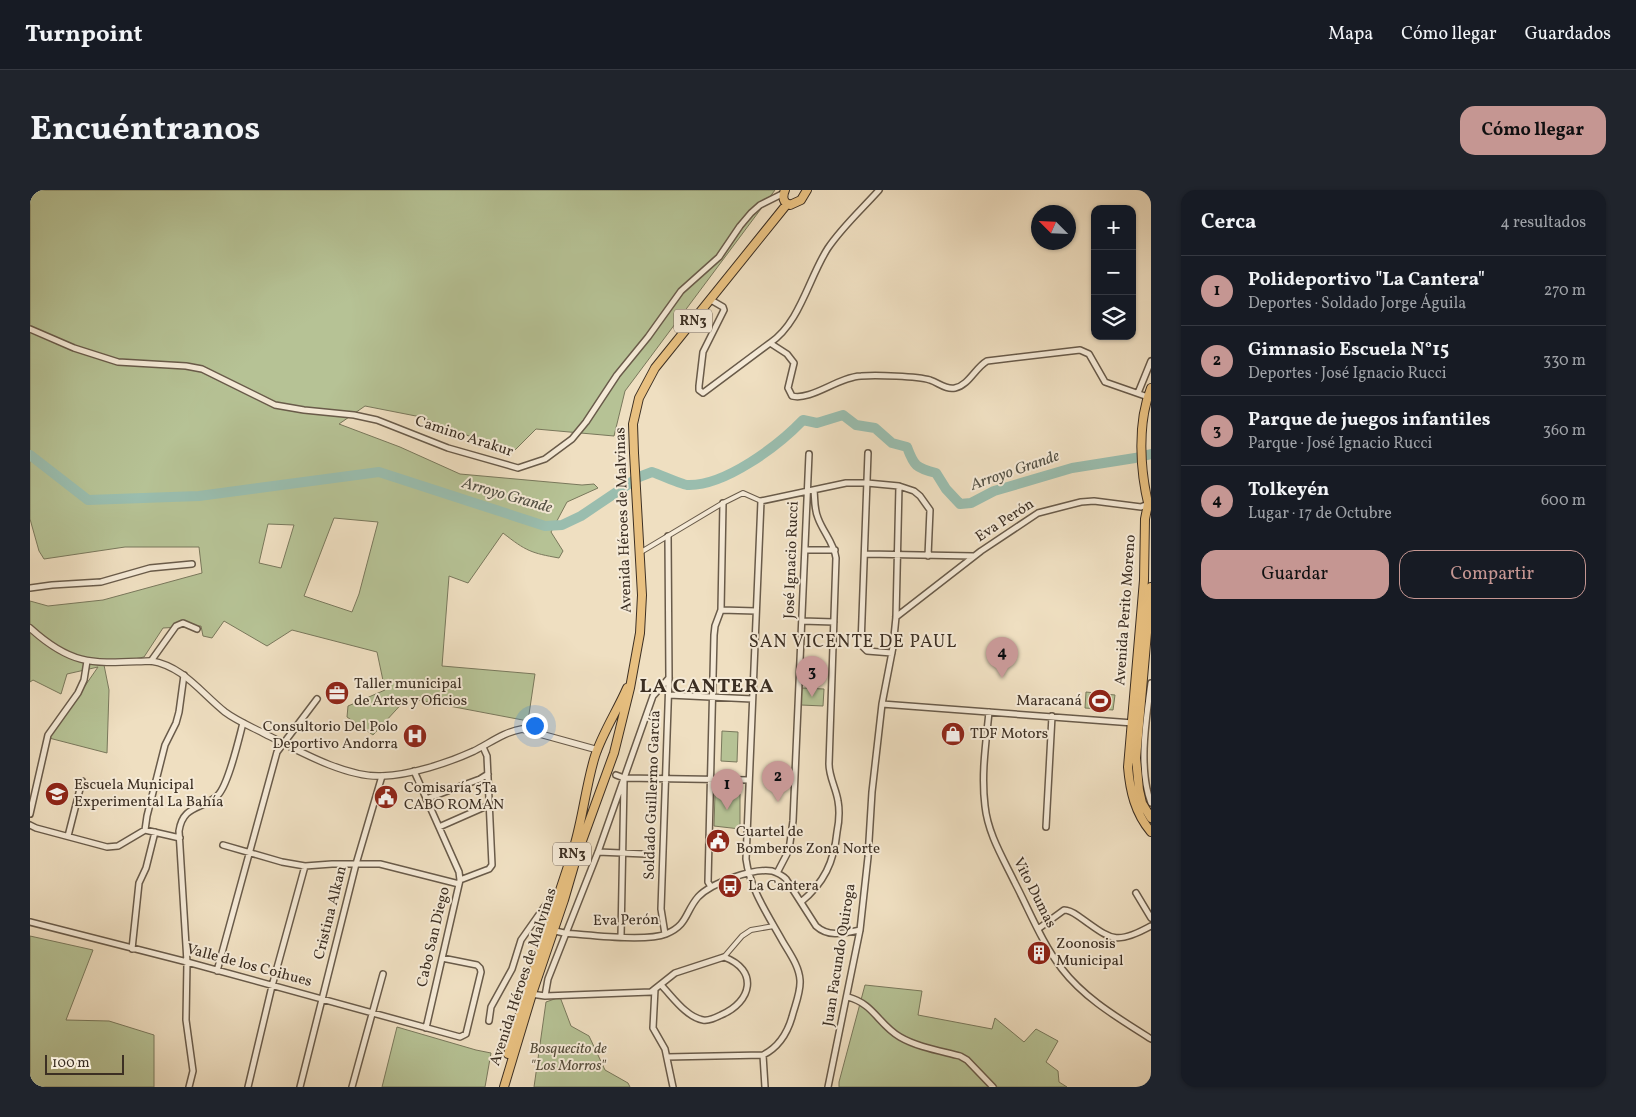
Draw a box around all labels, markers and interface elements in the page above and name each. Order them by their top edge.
text: Turnpoint [25,18,143,52]
text: Mapa [1328,22,1373,47]
text: Cómo llegar [1401,22,1497,47]
text: Guardados [1525,22,1611,47]
text: Encuéntranos [30,106,260,154]
button: Cómo llegar [1460,106,1606,155]
north arrow [1031,205,1076,250]
map controls [1091,205,1136,340]
button: + [1091,205,1136,250]
text: Cerca [1201,208,1256,237]
text: 4 resultados [1500,212,1586,234]
button: − [1091,250,1136,295]
text: Polideportivo "La Cantera" [1248,267,1485,293]
text: 1 [1214,280,1220,302]
text: 270 m [1544,280,1586,302]
text: Deportes · Soldado Jorge Águila [1248,293,1466,315]
button: layers [1091,295,1136,340]
road number: RN3 [674,310,712,332]
text: Gimnasio Escuela N°15 [1248,337,1449,363]
text: 2 [1213,350,1221,372]
text: 330 m [1543,350,1586,372]
text: Deportes · José Ignacio Rucci [1248,363,1447,385]
text: Parque de juegos infantiles [1248,407,1490,433]
street label: Camino Arakur [412,411,516,463]
text: 3 [1213,420,1221,442]
text: 360 m [1543,420,1586,442]
street label: Avenida Héroes de Malvinas [610,427,638,613]
text: Parque · José Ignacio Rucci [1248,433,1432,455]
water label: Arroyo Grande [967,445,1063,497]
water label: Arroyo Grande [458,472,555,519]
text: Tolkeyén [1248,477,1329,503]
text: 4 [1212,490,1222,512]
text: 600 m [1541,490,1586,512]
street label: Eva Perón [972,494,1038,548]
street label: José Ignacio Rucci [779,501,805,619]
text: Lugar · 17 de Octubre [1248,503,1392,525]
street label: Avenida Perito Moreno [1110,534,1142,686]
button: Guardar [1201,550,1389,599]
button: Compartir [1399,550,1586,599]
district label: SAN VICENTE DE PAUL [749,630,957,655]
pin: 4 [986,637,1018,678]
pin: 3 [796,656,828,697]
district label: LA CANTERA [639,673,775,701]
place label: Taller municipal de Artes y Oficios [354,674,467,712]
office icon: Taller municipal de Artes y Oficios [324,680,350,706]
sports icon: Maracaná [1087,688,1113,714]
place label: Maracaná [1016,691,1082,712]
street label: Soldado Guillermo García [640,710,666,880]
your location [522,713,548,739]
place label: Consultorio Del Polo Deportivo Andorra [263,717,398,755]
shop icon: TDF Motors [940,721,966,747]
hospital icon: Consultorio Del Polo Deportivo Andorra [402,723,428,749]
place label: TDF Motors [970,724,1048,745]
pin: 2 [762,761,794,802]
pin: 1 [711,769,743,810]
place label: Escuela Municipal Experimental La Bahía [74,775,224,813]
place label: Comisaría 5Ta CABO ROMAN [404,778,504,816]
school or university icon: Escuela Municipal Experimental La Bahía [44,781,70,807]
public building icon: Comisaría 5Ta CABO ROMAN [373,784,399,810]
place label: Cuartel de Bomberos Zona Norte [736,822,880,860]
public building icon: Cuartel de Bomberos Zona Norte [705,828,731,854]
road number: RN3 [553,842,591,866]
street label: Vito Dumas [1007,854,1061,932]
street label: Cristina Alkan [309,864,353,962]
bus stop icon: La Cantera [717,873,743,899]
place label: La Cantera [748,876,819,897]
street label: Juan Facundo Quiroga [818,882,862,1028]
street label: Cabo San Diego [412,885,456,989]
street label: Avenida Héroes de Malvinas [485,885,563,1069]
street label: Eva Perón [593,910,659,932]
place label: Zoonosis Municipal [1056,934,1123,972]
street label: Valle de los Coihues [184,939,314,993]
building icon: Zoonosis Municipal [1026,940,1052,966]
park label: Bosquecito de "Los Morros" [529,1039,607,1077]
scale bar [45,1052,124,1075]
text: 100 m [52,1054,90,1073]

